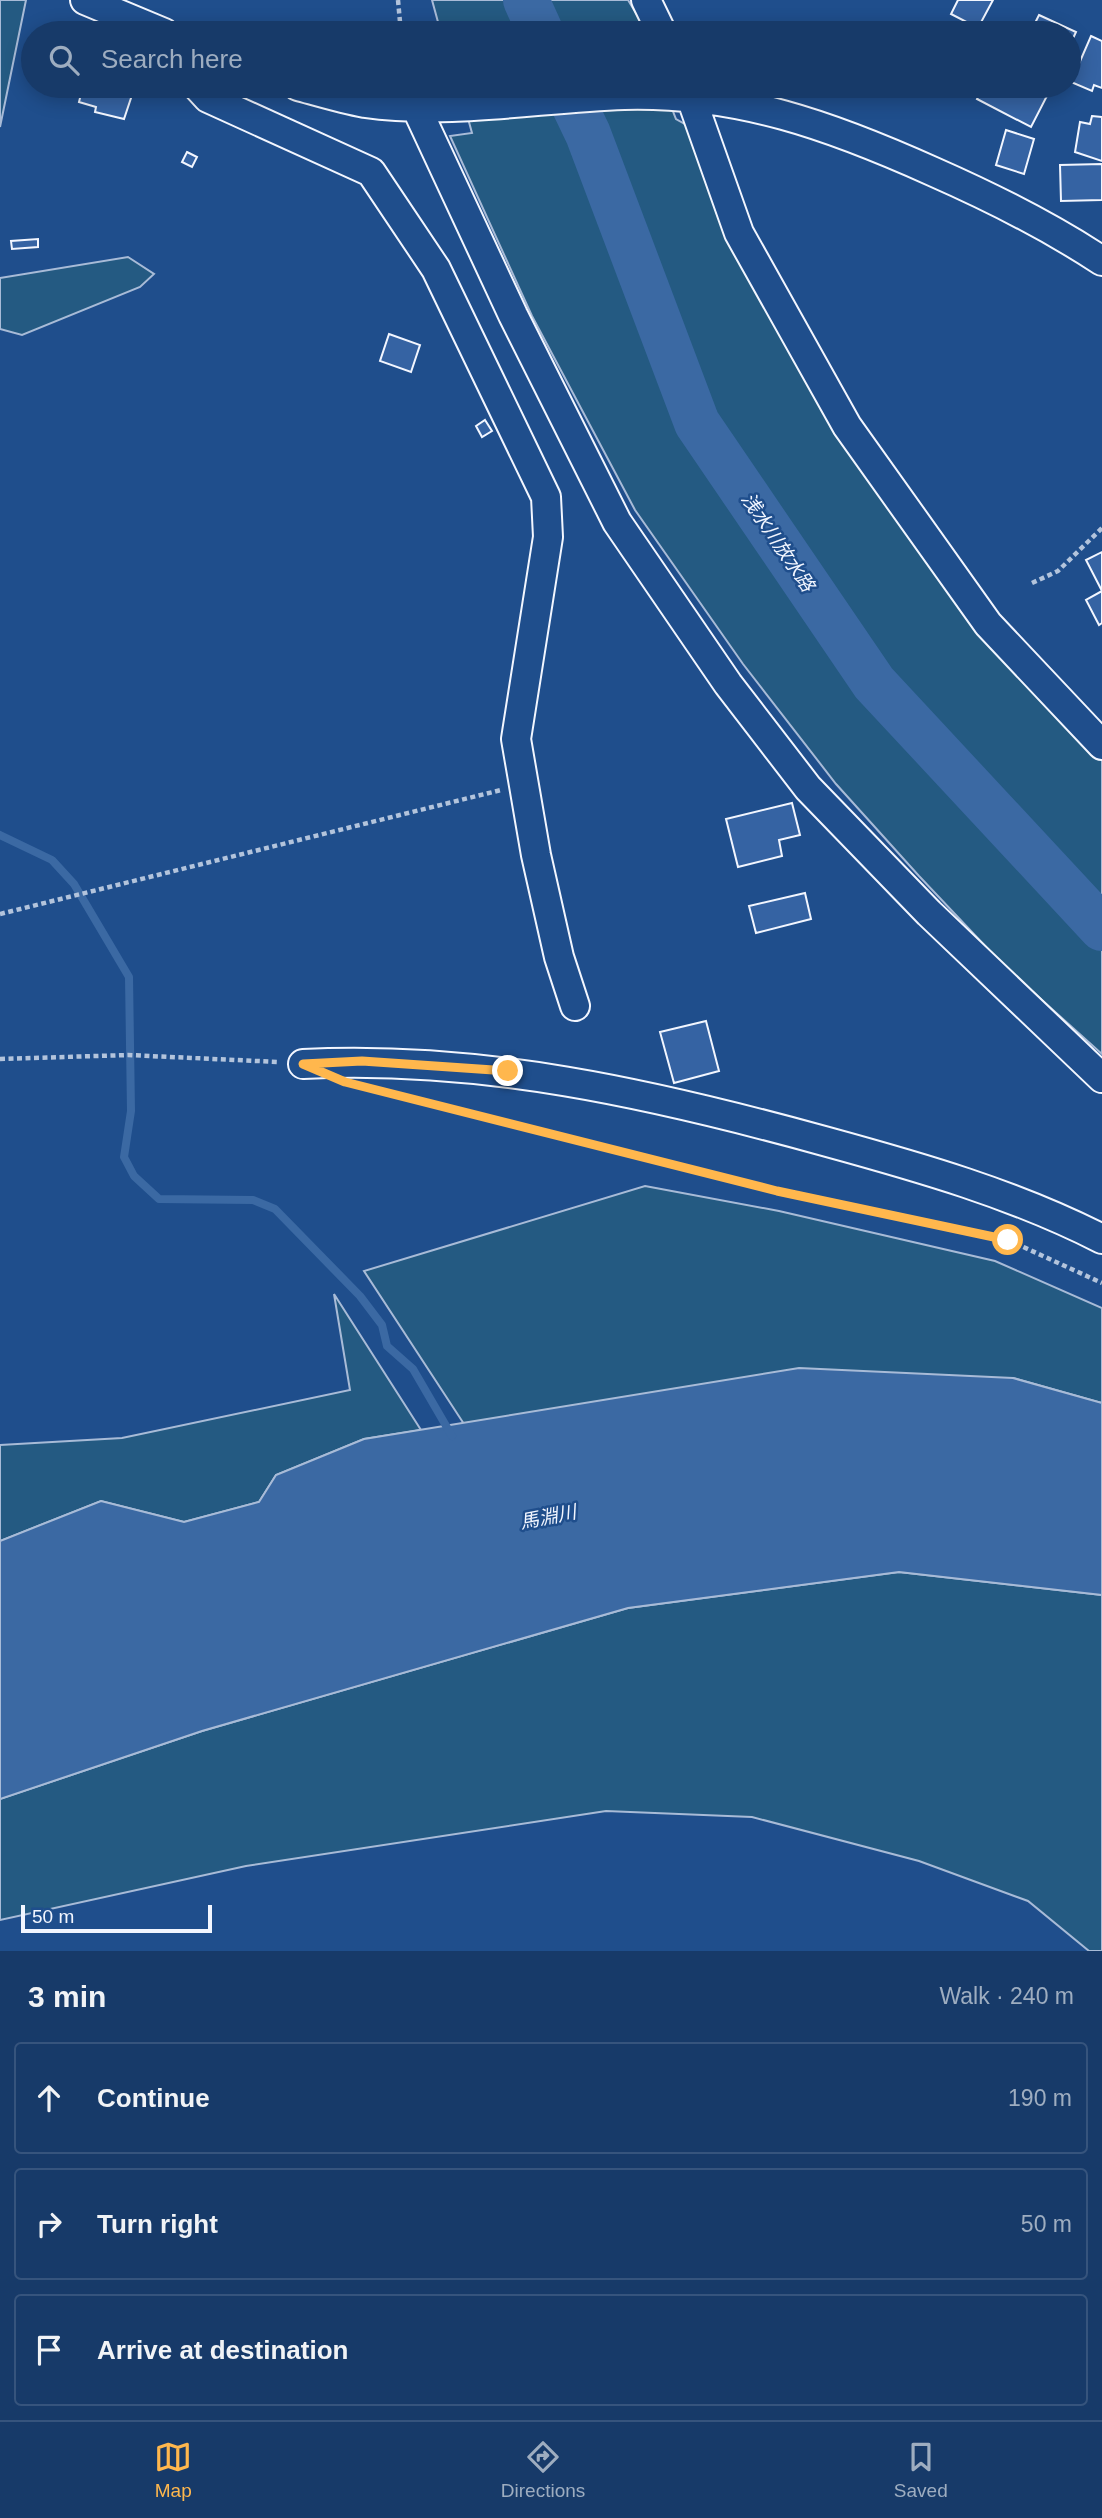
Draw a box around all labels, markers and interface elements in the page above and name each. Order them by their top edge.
search box [21,21,1081,98]
icon: search [45,41,83,79]
text: Search here [101,44,243,74]
water label: 浅水川放水路 [737,489,820,597]
route end [492,1055,523,1086]
route start [992,1224,1023,1255]
water label: 馬淵川 [518,1501,580,1533]
scale bar [21,1902,212,1934]
text: 50 m [32,1906,74,1927]
text: 3 min [28,1980,106,2013]
text: Walk · 240 m [939,1983,1074,2009]
icon: ahead [30,2079,68,2117]
text: Continue [97,2083,210,2113]
text: 190 m [1008,2085,1072,2111]
icon: right [30,2205,68,2243]
text: Turn right [97,2209,218,2239]
text: 50 m [1021,2211,1072,2237]
icon: arrive [30,2331,68,2369]
text: Arrive at destination [97,2335,348,2365]
tab: Map [154,2438,192,2502]
tab: Directions [501,2438,585,2502]
tab: Saved [894,2438,948,2502]

